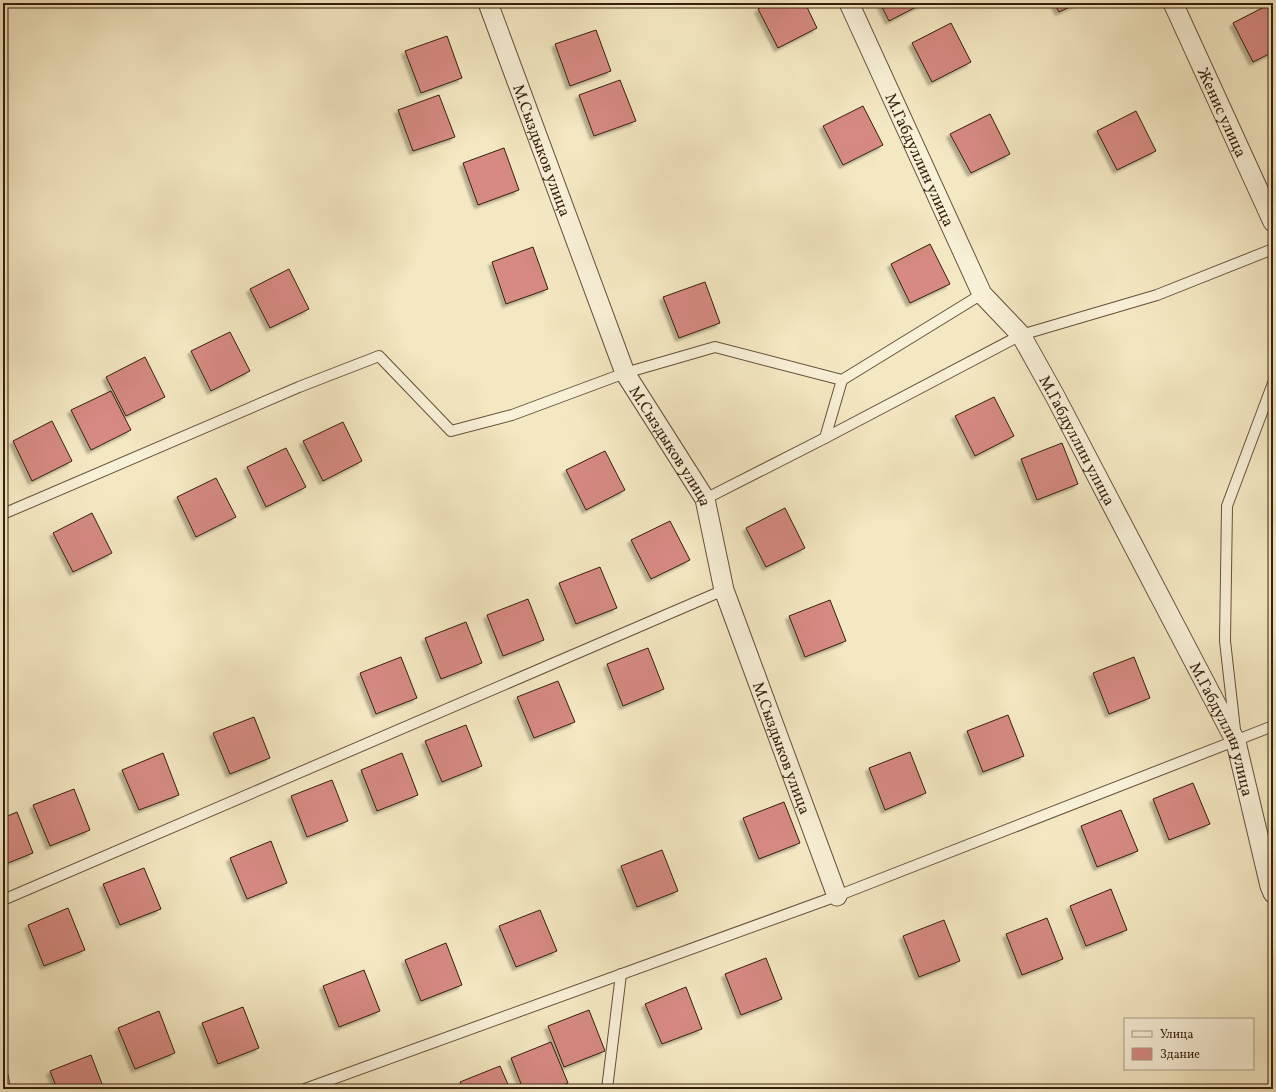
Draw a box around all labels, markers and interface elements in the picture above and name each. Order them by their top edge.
street label: Женис улица [1191,65,1251,161]
street label: М.Сыздыков улица [506,82,575,220]
street label: М.Габдуллин улица [879,90,959,231]
street label: М.Габдуллин улица [1033,372,1119,510]
street label: М.Сыздыков улица [623,382,715,509]
street label: М.Габдуллин улица [1183,659,1258,799]
street label: М.Сыздыков улица [746,679,815,818]
legend [1124,1018,1254,1070]
text: Улица [1160,1027,1193,1043]
text: Здание [1160,1047,1200,1063]

